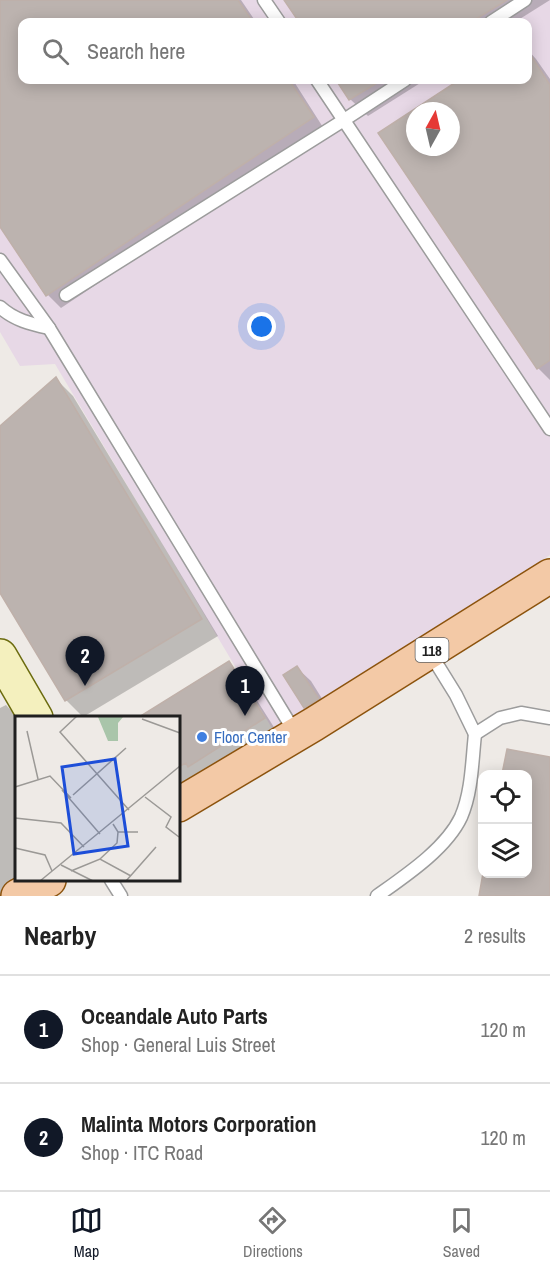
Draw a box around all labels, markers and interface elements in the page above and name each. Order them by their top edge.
search box [18,18,532,84]
icon: search [39,35,72,68]
text: Search here [87,36,185,66]
north arrow [406,102,460,156]
your location [247,312,276,341]
pin: 2 [66,636,104,686]
road number: 118 [416,638,448,662]
pin: 1 [226,666,264,716]
inset map [15,716,180,881]
place label: Floor Center [214,726,288,748]
marker: Floor Center [195,730,209,744]
map controls [478,770,532,878]
button: locate [478,770,532,824]
button: layers [478,824,532,878]
text: Nearby [24,918,96,953]
text: 2 results [464,922,526,949]
text: Oceandale Auto Parts [81,1001,268,1031]
text: 1 [39,1016,48,1043]
text: 120 m [480,1016,526,1043]
text: Shop · General Luis Street [81,1031,275,1058]
text: Malinta Motors Corporation [81,1109,317,1139]
text: 2 [39,1124,48,1151]
text: 120 m [480,1124,526,1151]
text: Shop · ITC Road [81,1139,203,1166]
tab: Map [70,1204,103,1262]
tab: Directions [243,1204,303,1262]
tab: Saved [443,1204,480,1262]

